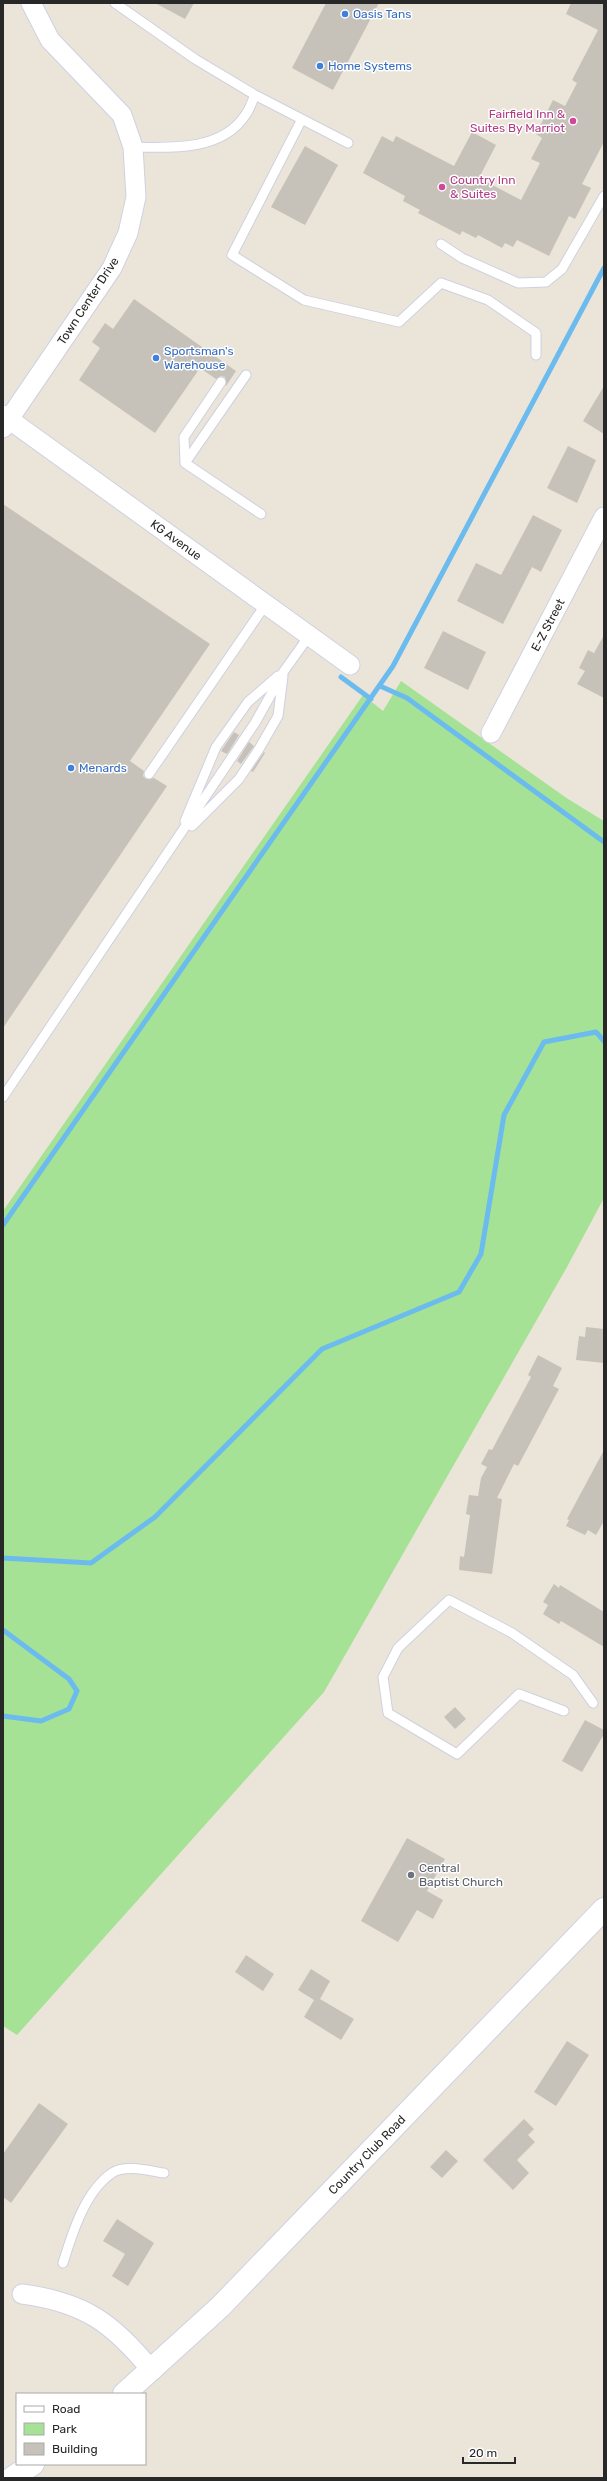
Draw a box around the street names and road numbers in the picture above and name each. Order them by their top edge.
street label: Town Center Drive [54,254,122,347]
street label: KG Avenue [148,517,204,563]
street label: E-Z Street [528,596,568,654]
street label: Country Club Road [326,2113,408,2197]

